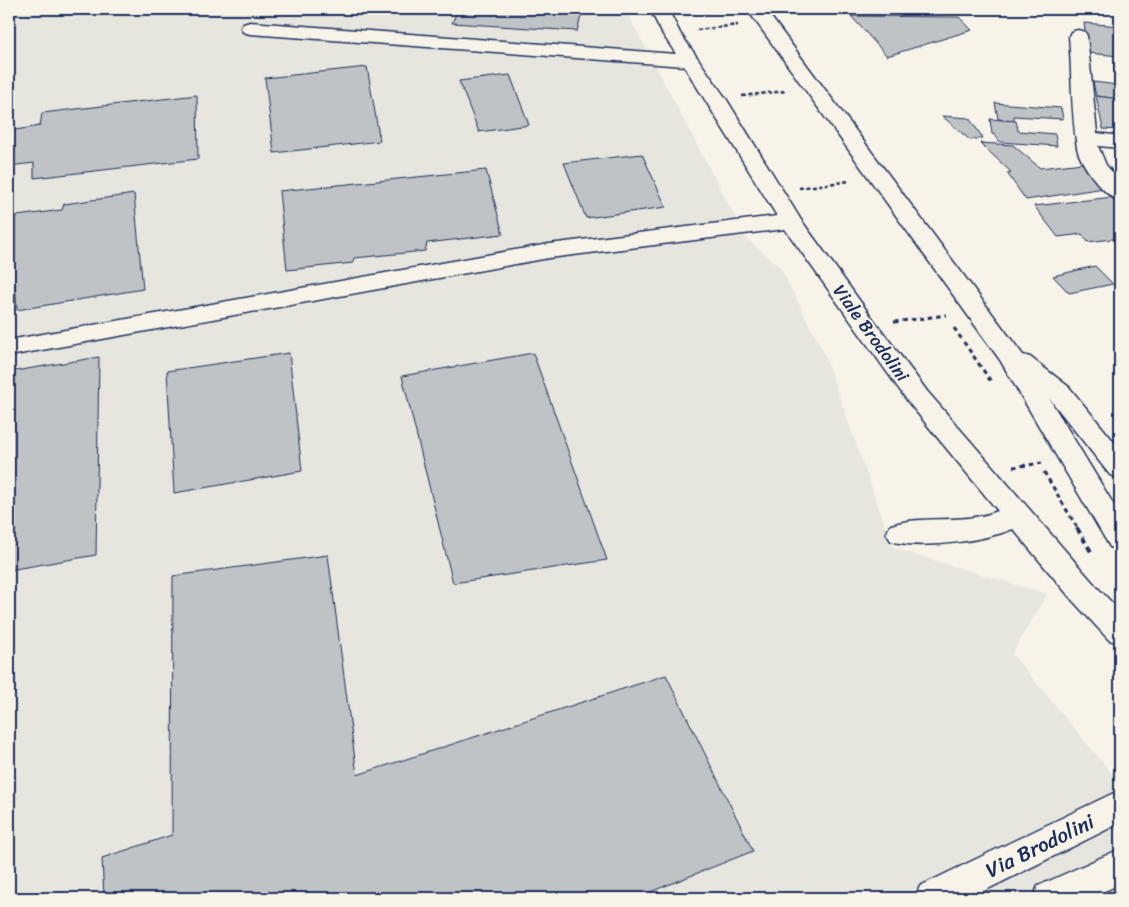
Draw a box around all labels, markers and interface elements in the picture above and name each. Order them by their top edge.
street label: Viale Brodolini [824,277,918,390]
street label: Via Brodolini [979,803,1102,889]

